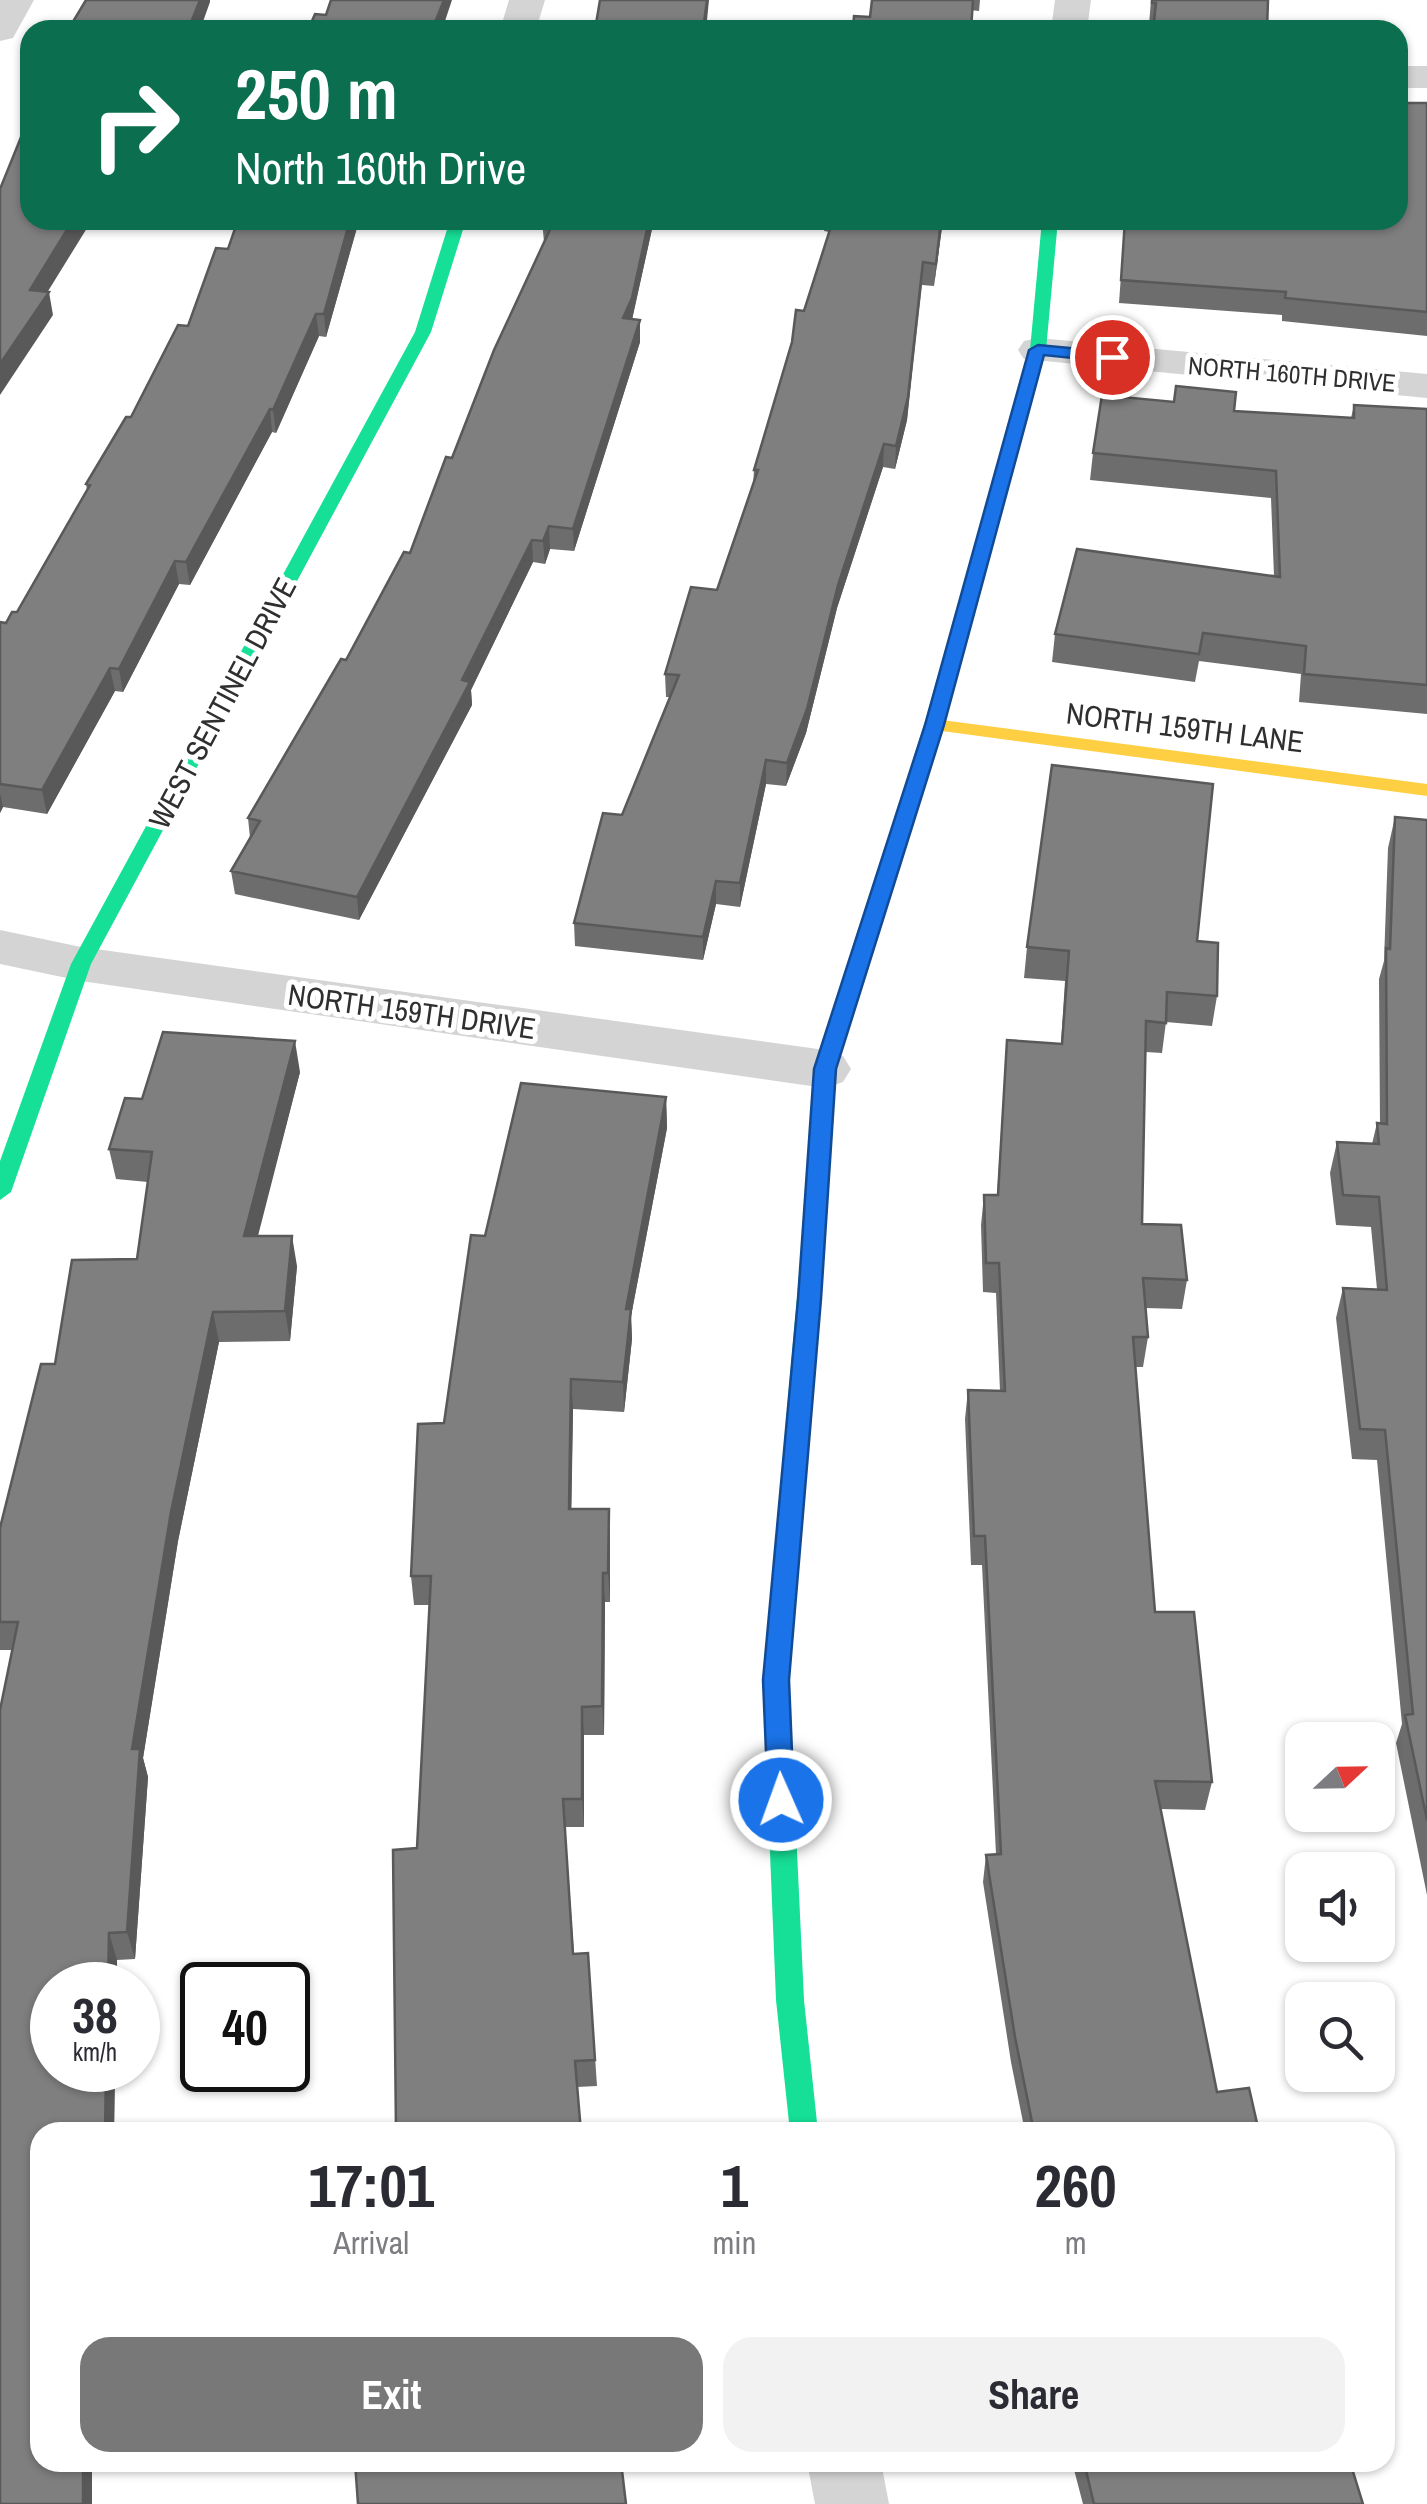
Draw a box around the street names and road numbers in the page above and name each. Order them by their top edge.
street label: NORTH 160TH DRIVE [1187,348,1397,400]
street label: WEST SENTINEL DRIVE [139,570,305,836]
street label: NORTH 159TH LANE [1064,693,1306,761]
street label: NORTH 159TH DRIVE [286,974,538,1048]

